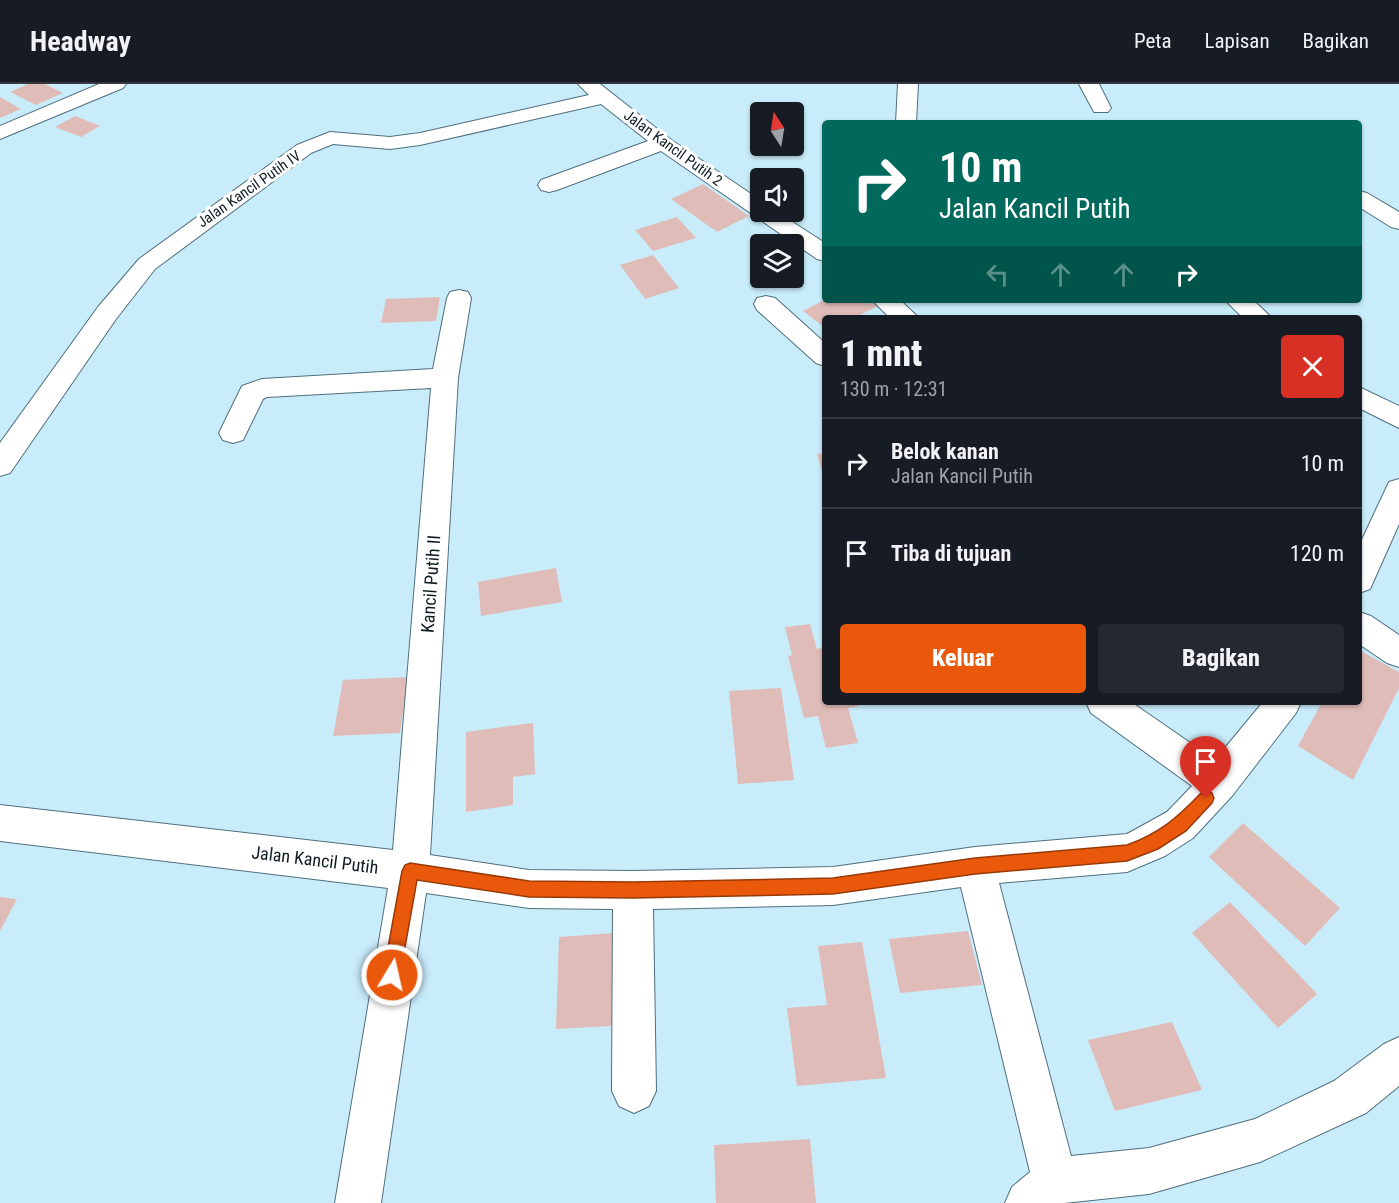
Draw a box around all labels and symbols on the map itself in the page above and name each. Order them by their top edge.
north arrow [750,102,804,156]
street label: Jalan Kancil Putih 2 [620,106,726,190]
street label: Jalan Kancil Putih IV [194,146,305,231]
street label: Kancil Putih II [417,534,444,633]
pin [1180,736,1231,798]
street label: Jalan Kancil Putih [250,841,380,878]
position arrow [360,943,424,1007]

